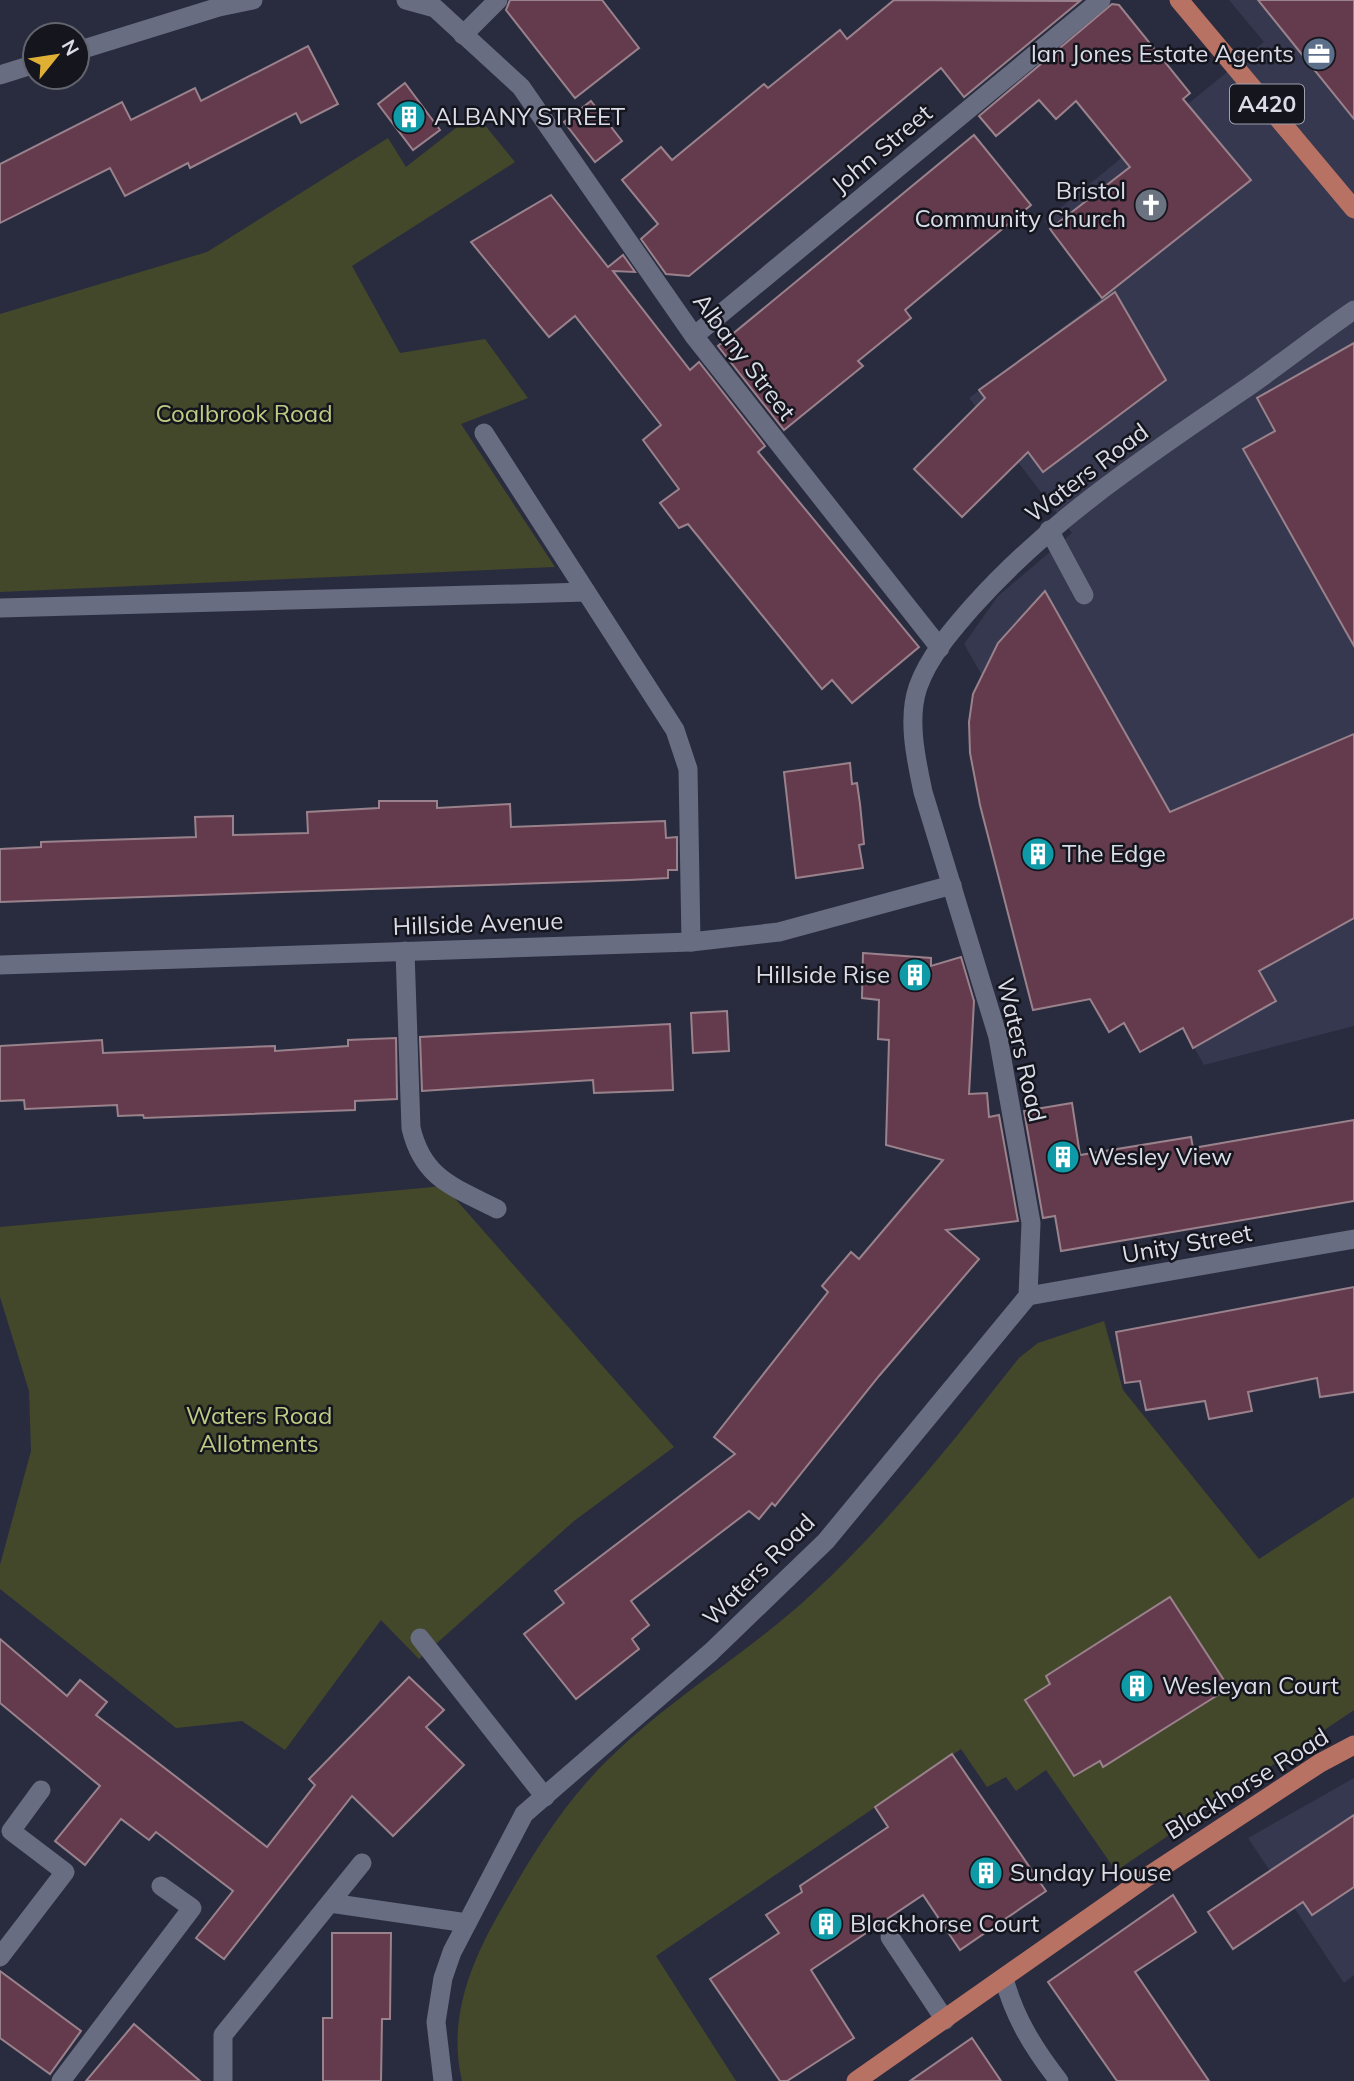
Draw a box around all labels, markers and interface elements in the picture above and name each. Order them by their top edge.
north arrow [21,21,91,91]
text: N [57,35,85,60]
office icon: Ian Jones Estate Agents [1300,35,1338,73]
place label: Ian Jones Estate Agents [1031,38,1294,68]
road number: A420 [1230,85,1304,124]
street label: John Street [825,97,938,199]
building icon: ALBANY STREET [390,98,428,136]
place label: ALBANY STREET [434,101,626,131]
place label: Bristol Community Church [915,175,1126,233]
church icon: Bristol Community Church [1132,186,1170,224]
street label: Albany Street [687,287,802,426]
park label: Coalbrook Road [155,398,333,428]
street label: Waters Road [1019,416,1154,528]
building icon: The Edge [1019,835,1057,873]
place label: The Edge [1062,838,1166,868]
street label: Hillside Avenue [392,905,564,941]
building icon: Hillside Rise [896,956,934,994]
place label: Hillside Rise [756,959,890,989]
street label: Waters Road [991,975,1053,1125]
building icon: Wesley View [1044,1138,1082,1176]
place label: Wesley View [1088,1141,1232,1171]
street label: Unity Street [1120,1217,1254,1269]
park label: Waters Road Allotments [186,1400,332,1458]
street label: Waters Road [696,1507,821,1632]
building icon: Wesleyan Court [1118,1667,1156,1705]
place label: Wesleyan Court [1162,1670,1339,1700]
street label: Blackhorse Road [1159,1721,1334,1845]
building icon: Sunday House [967,1854,1005,1892]
place label: Sunday House [1010,1857,1171,1887]
building icon: Blackhorse Court [807,1905,845,1943]
place label: Blackhorse Court [850,1908,1039,1938]

